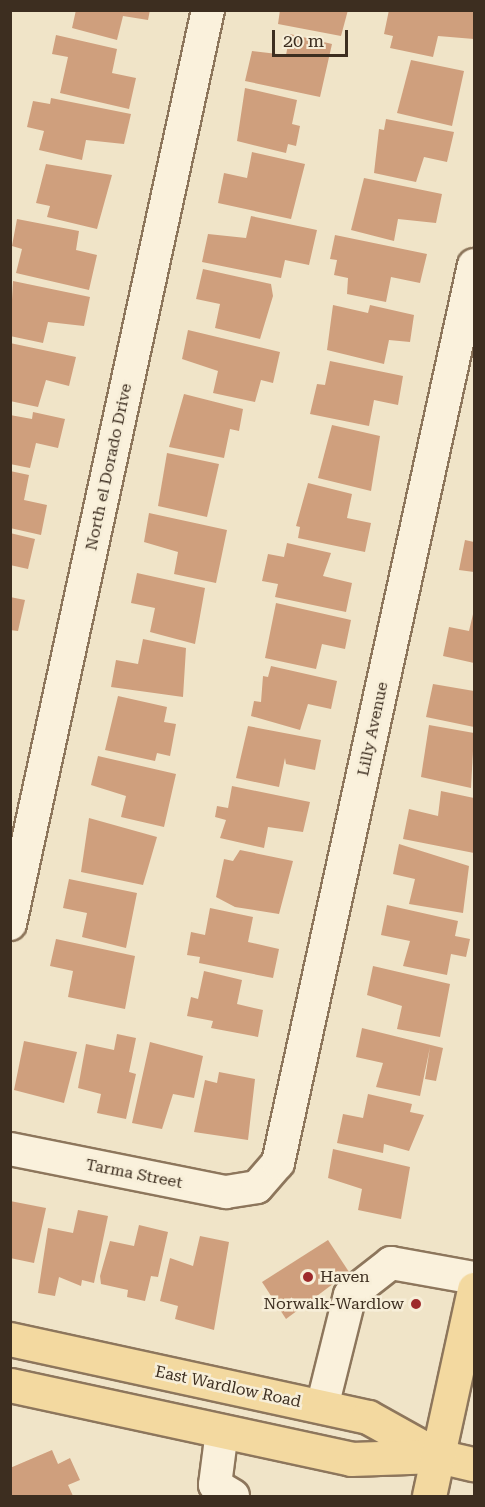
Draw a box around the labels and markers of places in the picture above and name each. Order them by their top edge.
place label: Haven [320,1267,369,1287]
marker: Haven [301,1270,315,1284]
place label: Norwalk-Wardlow [263,1294,404,1314]
marker: Norwalk-Wardlow [409,1297,423,1311]

